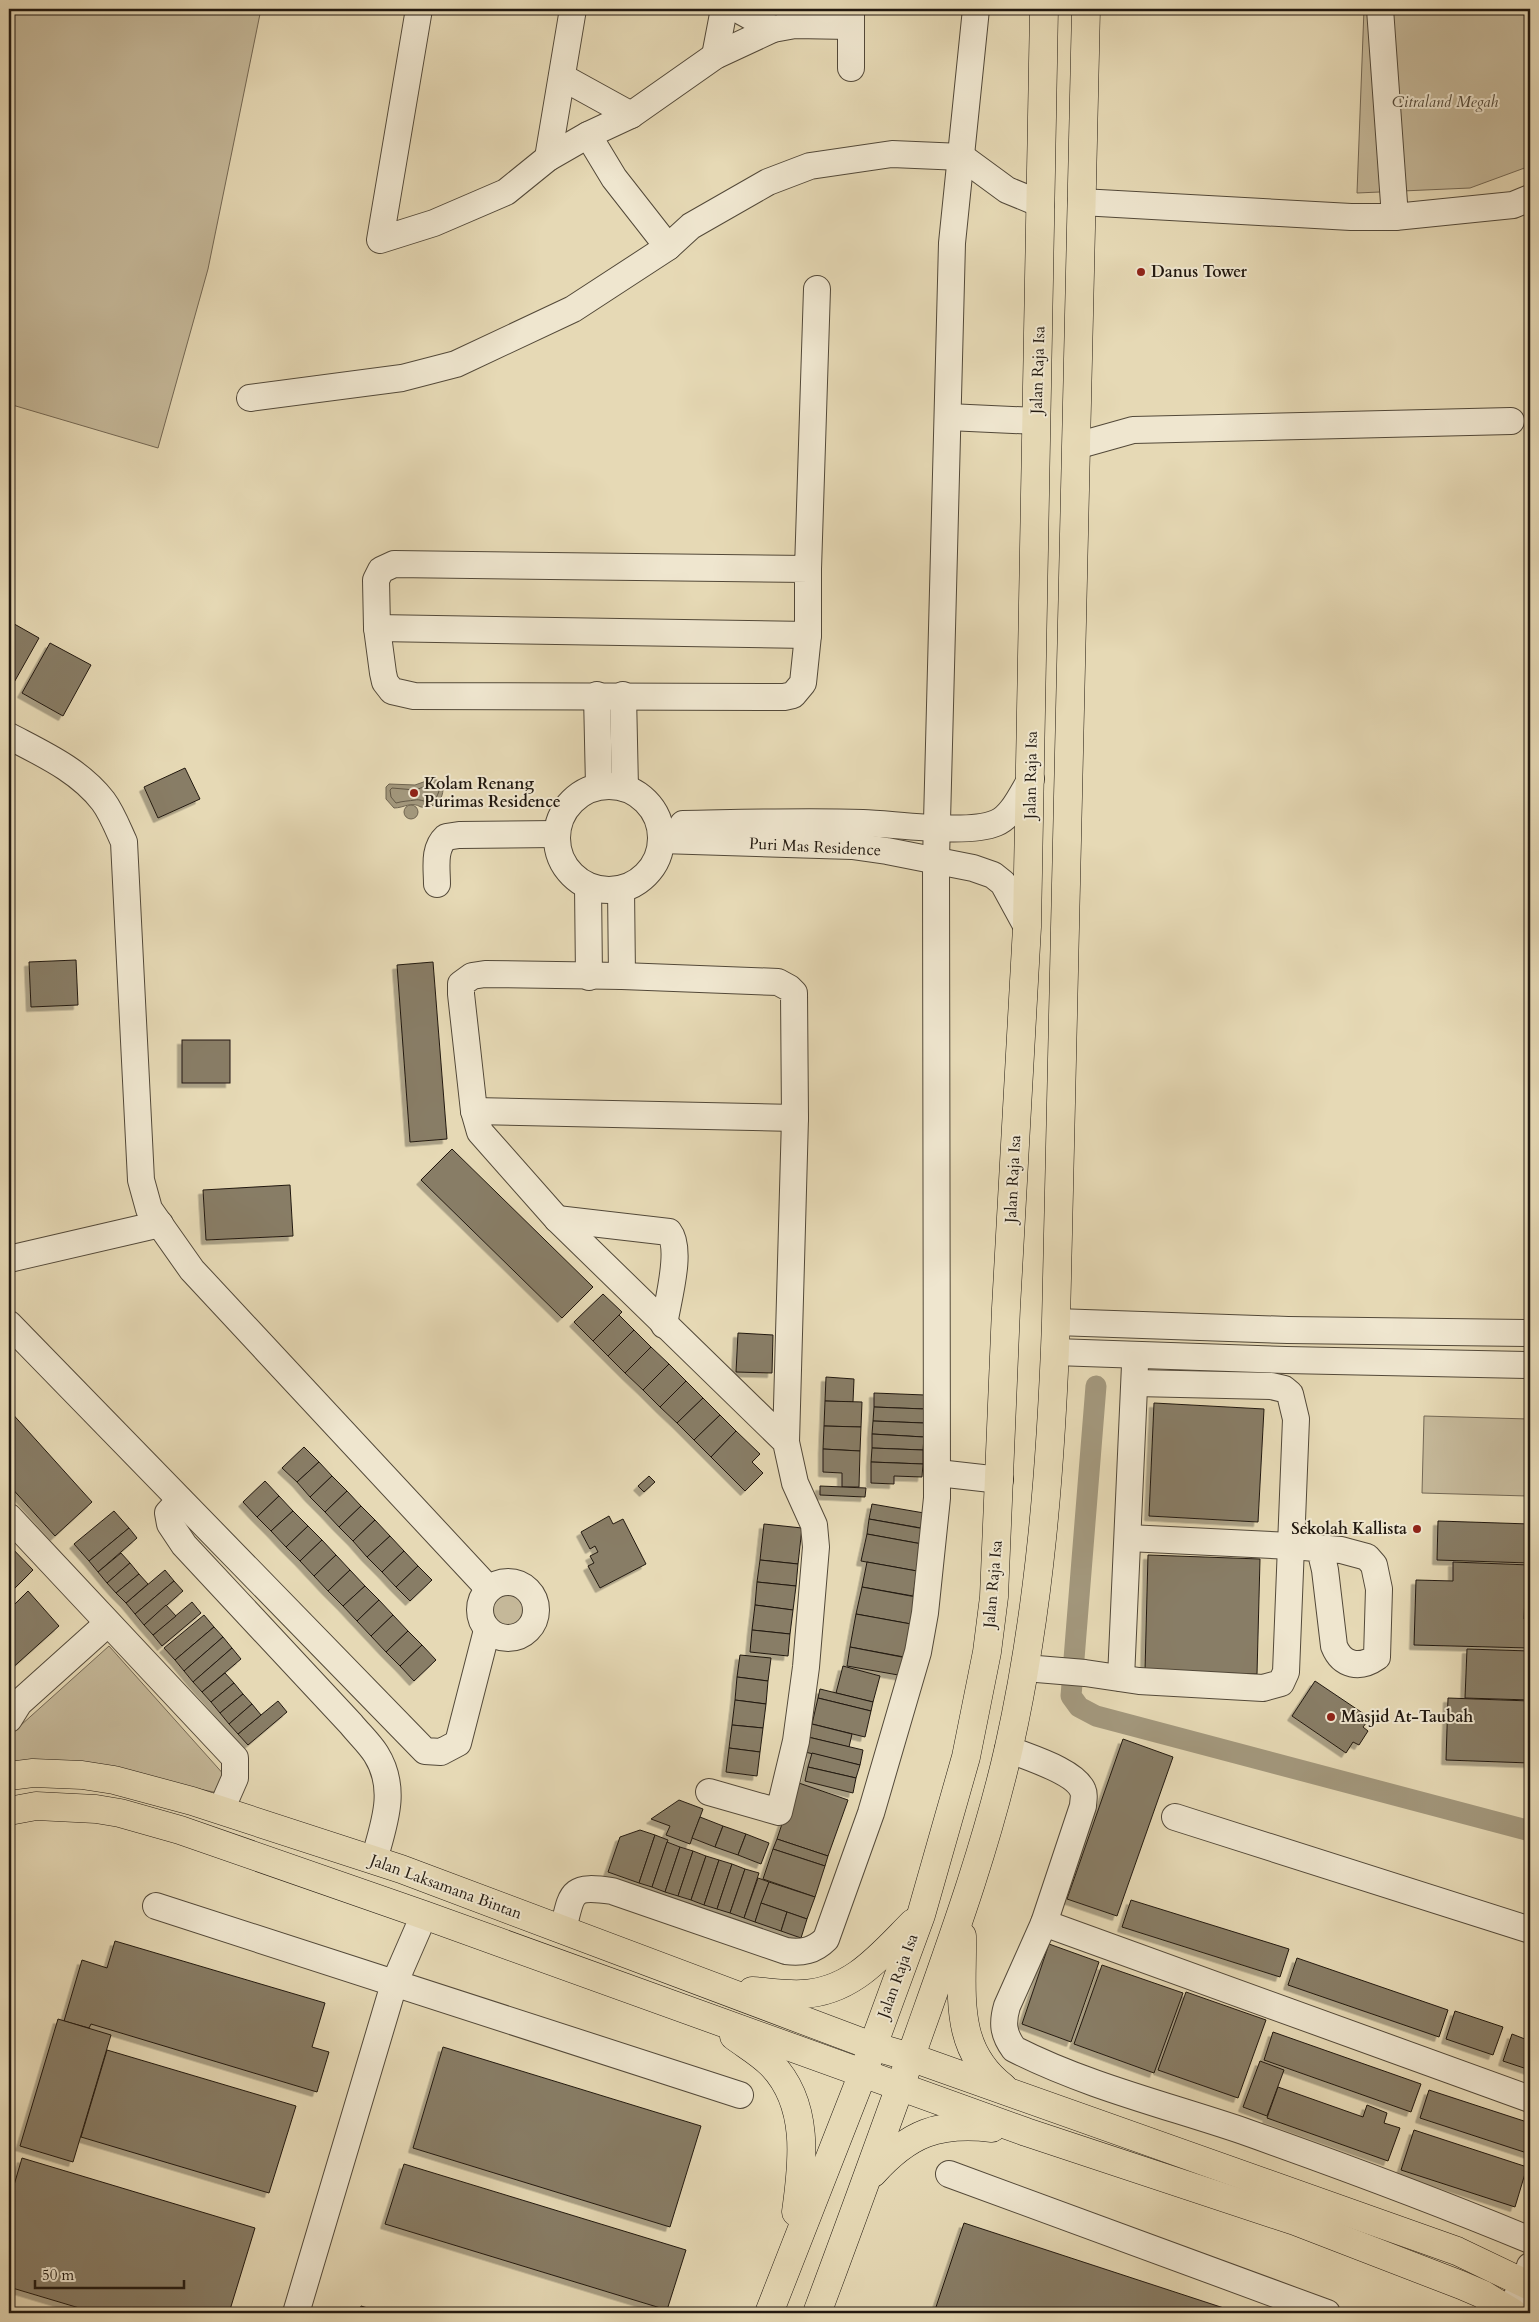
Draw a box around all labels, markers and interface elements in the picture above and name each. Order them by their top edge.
park label: Citraland Megah [1392,91,1499,113]
place label: Danus Tower [1151,261,1248,283]
marker: Danus Tower [1135,266,1147,278]
street label: Jalan Raja Isa [1025,325,1051,416]
street label: Jalan Raja Isa [1019,731,1043,821]
place label: Kolam Renang Purimas Residence [424,773,561,813]
marker: Kolam Renang Purimas Residence [408,787,420,799]
street label: Puri Mas Residence [748,833,882,861]
street label: Jalan Raja Isa [1000,1134,1026,1226]
place label: Sekolah Kallista [1291,1518,1407,1540]
marker: Sekolah Kallista [1411,1523,1423,1535]
street label: Jalan Raja Isa [978,1539,1008,1631]
place label: Masjid At-Taubah [1341,1706,1473,1728]
marker: Masjid At-Taubah [1325,1711,1337,1723]
street label: Jalan Laksamana Bintan [365,1849,525,1925]
street label: Jalan Raja Isa [872,1931,923,2023]
scale bar [35,2257,184,2289]
text: 50 m [42,2265,74,2285]

